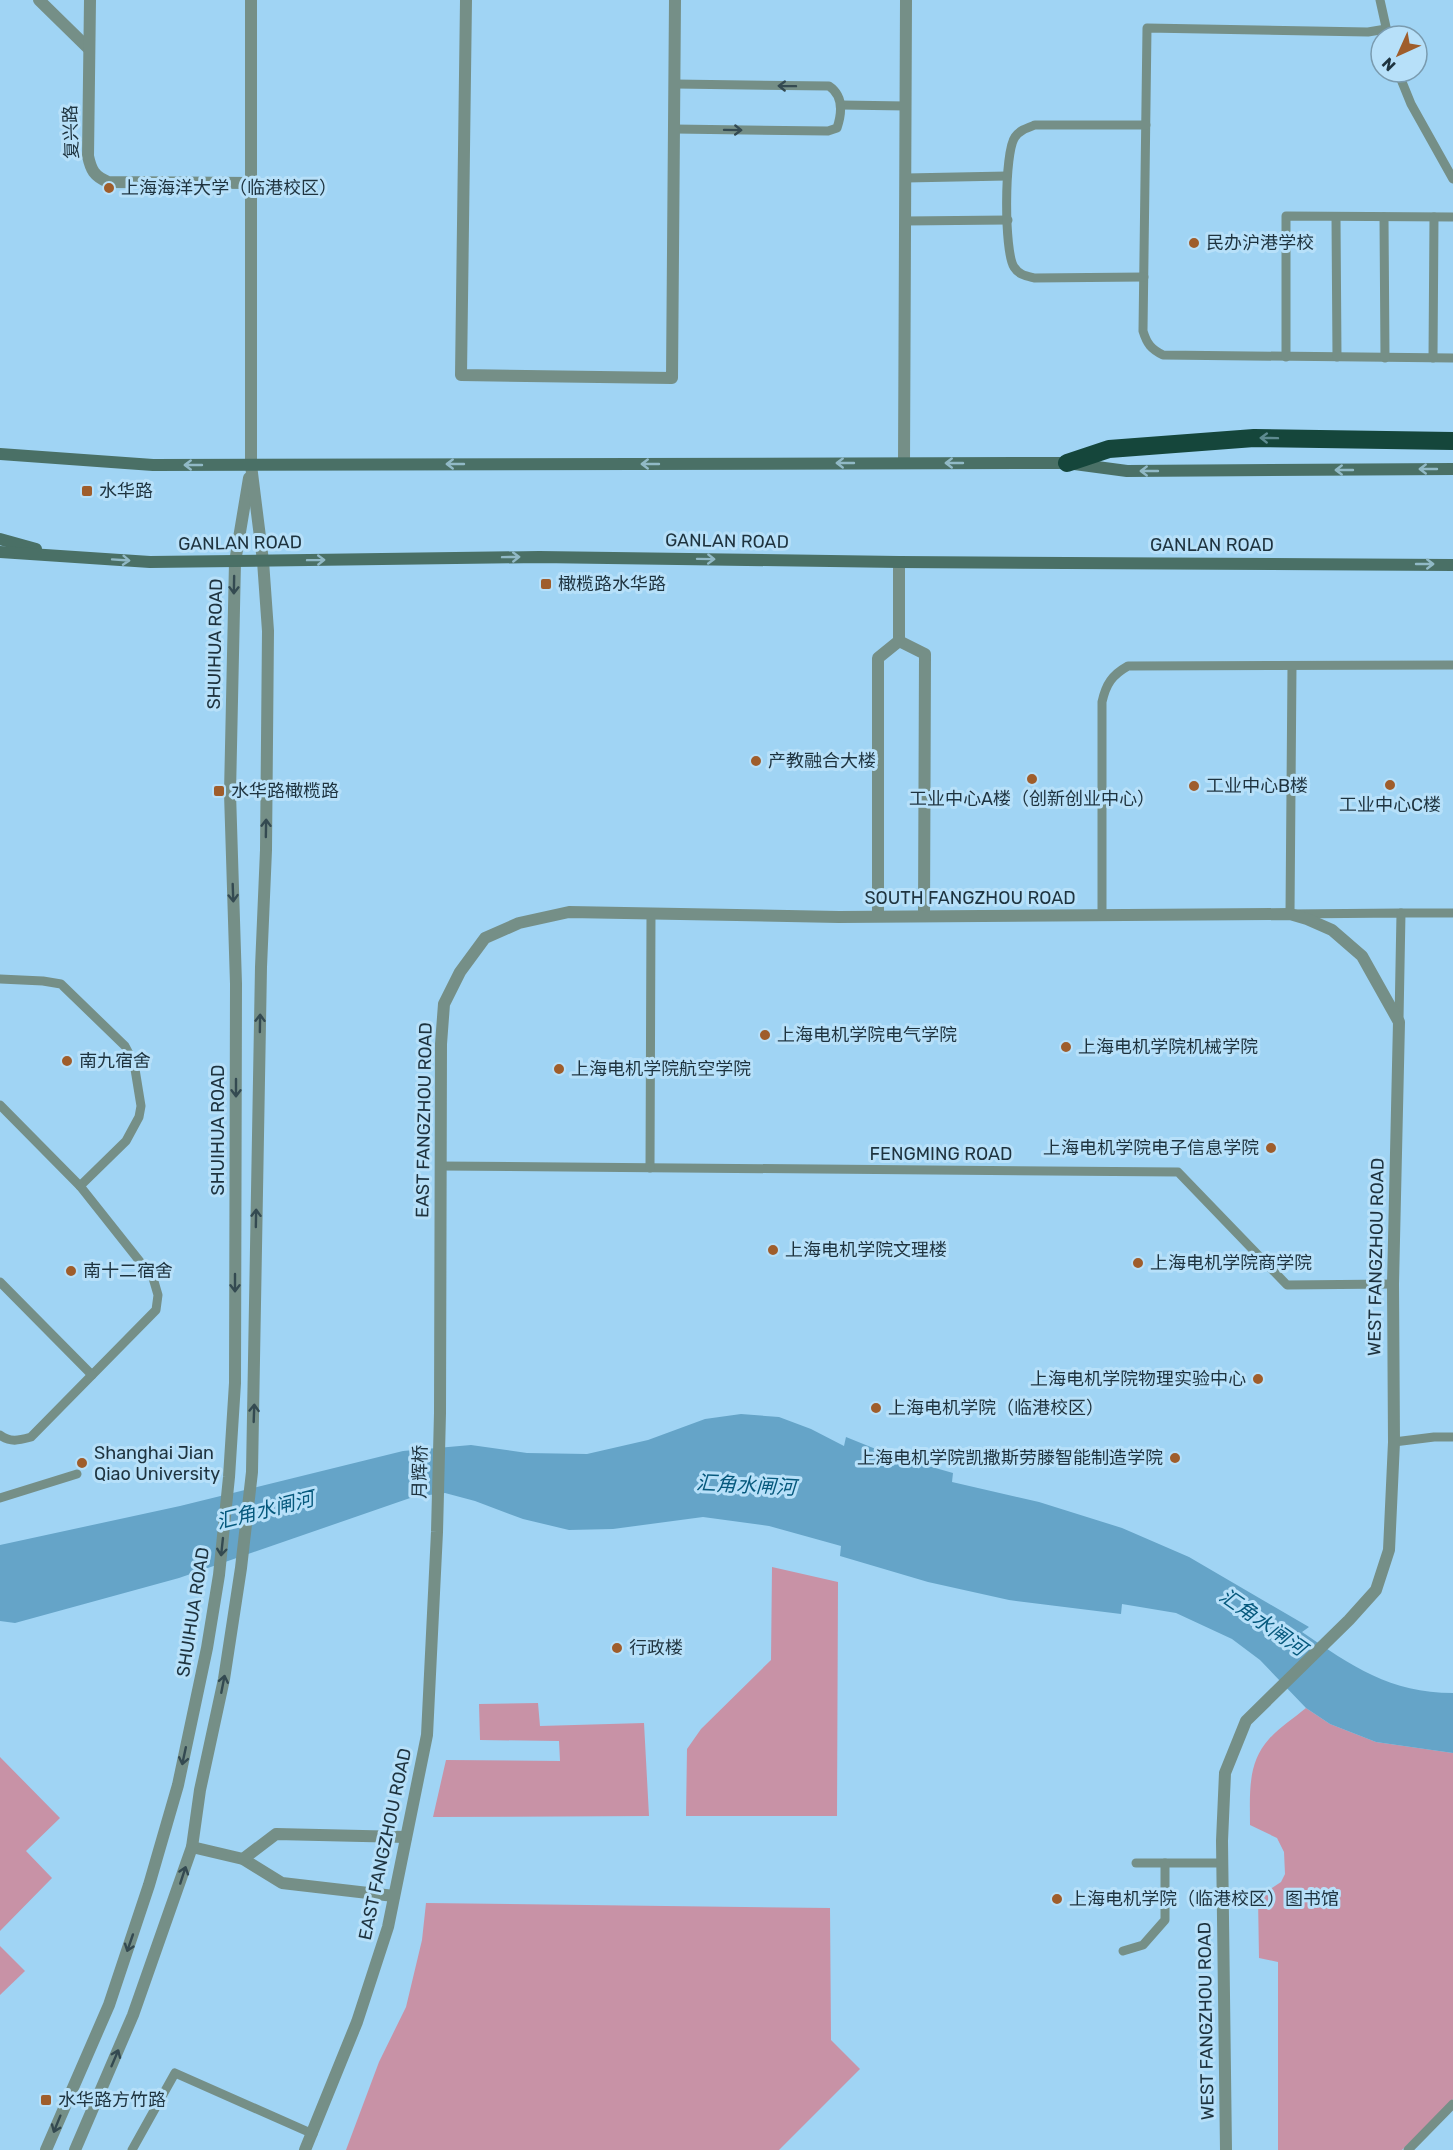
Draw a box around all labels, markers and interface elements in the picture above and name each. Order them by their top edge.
north arrow [1369,24,1429,84]
text: N [1378,53,1400,75]
one-way arrow [777,80,797,91]
street label: 复兴路 [59,105,83,159]
one-way arrow [722,124,742,136]
place label: 上海海洋大学（临港校区） [121,177,337,199]
marker: 上海海洋大学（临港校区） [102,181,116,195]
place label: 民办沪港学校 [1206,232,1314,254]
marker: 民办沪港学校 [1187,236,1201,250]
one-way arrow [1259,432,1279,444]
one-way arrow [836,457,856,469]
one-way arrow [945,457,965,469]
one-way arrow [446,458,466,470]
one-way arrow [641,458,661,469]
one-way arrow [183,459,203,471]
one-way arrow [1418,463,1438,475]
one-way arrow [1334,464,1354,475]
one-way arrow [1139,465,1159,477]
place label: 水华路 [99,480,153,502]
marker: 水华路 [80,484,94,498]
street label: GANLAN ROAD [665,529,789,553]
street label: GANLAN ROAD [178,531,302,555]
street label: GANLAN ROAD [1150,534,1274,556]
one-way arrow [501,552,521,563]
one-way arrow [696,553,716,565]
one-way arrow [306,554,326,566]
one-way arrow [111,555,131,566]
one-way arrow [1415,559,1435,570]
place label: 橄榄路水华路 [558,573,666,595]
one-way arrow [228,574,240,594]
marker: 橄榄路水华路 [539,577,553,591]
street label: SHUIHUA ROAD [203,578,227,710]
place label: 产教融合大楼 [768,750,876,772]
marker: 产教融合大楼 [749,754,763,768]
marker: 工业中心A楼（创新创业中心） [1025,772,1039,786]
place label: 工业中心B楼 [1206,775,1308,797]
marker: 工业中心C楼 [1383,778,1397,792]
marker: 工业中心B楼 [1187,779,1201,793]
place label: 水华路橄榄路 [231,780,339,802]
marker: 水华路橄榄路 [212,784,226,798]
place label: 工业中心A楼（创新创业中心） [909,788,1155,810]
place label: 工业中心C楼 [1339,794,1441,816]
one-way arrow [260,819,272,839]
one-way arrow [227,883,239,903]
street label: SOUTH FANGZHOU ROAD [864,887,1076,909]
one-way arrow [254,1014,266,1034]
street label: EAST FANGZHOU ROAD [411,1022,437,1218]
place label: 上海电机学院电气学院 [777,1024,957,1046]
marker: 上海电机学院电气学院 [758,1028,772,1042]
place label: 上海电机学院机械学院 [1078,1036,1258,1058]
marker: 上海电机学院机械学院 [1059,1040,1073,1054]
place label: 南九宿舍 [79,1050,151,1072]
marker: 南九宿舍 [60,1054,74,1068]
place label: 上海电机学院航空学院 [571,1058,751,1080]
marker: 上海电机学院航空学院 [552,1062,566,1076]
street label: SHUIHUA ROAD [207,1065,229,1196]
one-way arrow [230,1078,242,1098]
place label: 上海电机学院电子信息学院 [1043,1137,1259,1159]
marker: 上海电机学院电子信息学院 [1264,1141,1278,1155]
street label: FENGMING ROAD [870,1143,1012,1165]
street label: WEST FANGZHOU ROAD [1363,1158,1389,1356]
one-way arrow [251,1209,262,1229]
place label: 上海电机学院文理楼 [785,1239,947,1261]
marker: 上海电机学院文理楼 [766,1243,780,1257]
place label: 上海电机学院商学院 [1150,1252,1312,1274]
marker: 上海电机学院商学院 [1131,1256,1145,1270]
place label: 南十二宿舍 [83,1260,173,1282]
marker: 南十二宿舍 [64,1264,78,1278]
one-way arrow [229,1273,241,1293]
place label: 上海电机学院物理实验中心 [1030,1368,1246,1390]
marker: 上海电机学院物理实验中心 [1251,1372,1265,1386]
place label: 上海电机学院（临港校区） [888,1397,1104,1419]
marker: 上海电机学院（临港校区） [869,1401,883,1415]
one-way arrow [248,1404,260,1424]
place label: Shanghai Jian Qiao University [94,1442,220,1485]
street label: 月辉桥 [409,1445,431,1499]
place label: 上海电机学院凯撒斯劳滕智能制造学院 [857,1447,1163,1469]
marker: 上海电机学院凯撒斯劳滕智能制造学院 [1168,1451,1182,1465]
marker: Shanghai Jian Qiao University [75,1456,89,1470]
water label: 汇角水闸河 [695,1470,801,1500]
water label: 汇角水闸河 [214,1485,320,1534]
one-way arrow [216,1536,227,1556]
street label: SHUIHUA ROAD [172,1546,214,1678]
water label: 汇角水闸河 [1215,1583,1314,1663]
place label: 行政楼 [629,1637,683,1659]
marker: 行政楼 [610,1641,624,1655]
one-way arrow [218,1675,229,1695]
one-way arrow [178,1746,189,1765]
street label: EAST FANGZHOU ROAD [354,1746,416,1942]
one-way arrow [178,1866,189,1885]
place label: 上海电机学院（临港校区）图书馆 [1069,1888,1339,1910]
marker: 上海电机学院（临港校区）图书馆 [1050,1892,1064,1906]
street label: WEST FANGZHOU ROAD [1193,1922,1219,2120]
one-way arrow [123,1933,134,1952]
one-way arrow [110,2049,121,2067]
place label: 水华路方竹路 [58,2089,166,2111]
marker: 水华路方竹路 [39,2093,53,2107]
one-way arrow [51,2114,62,2132]

